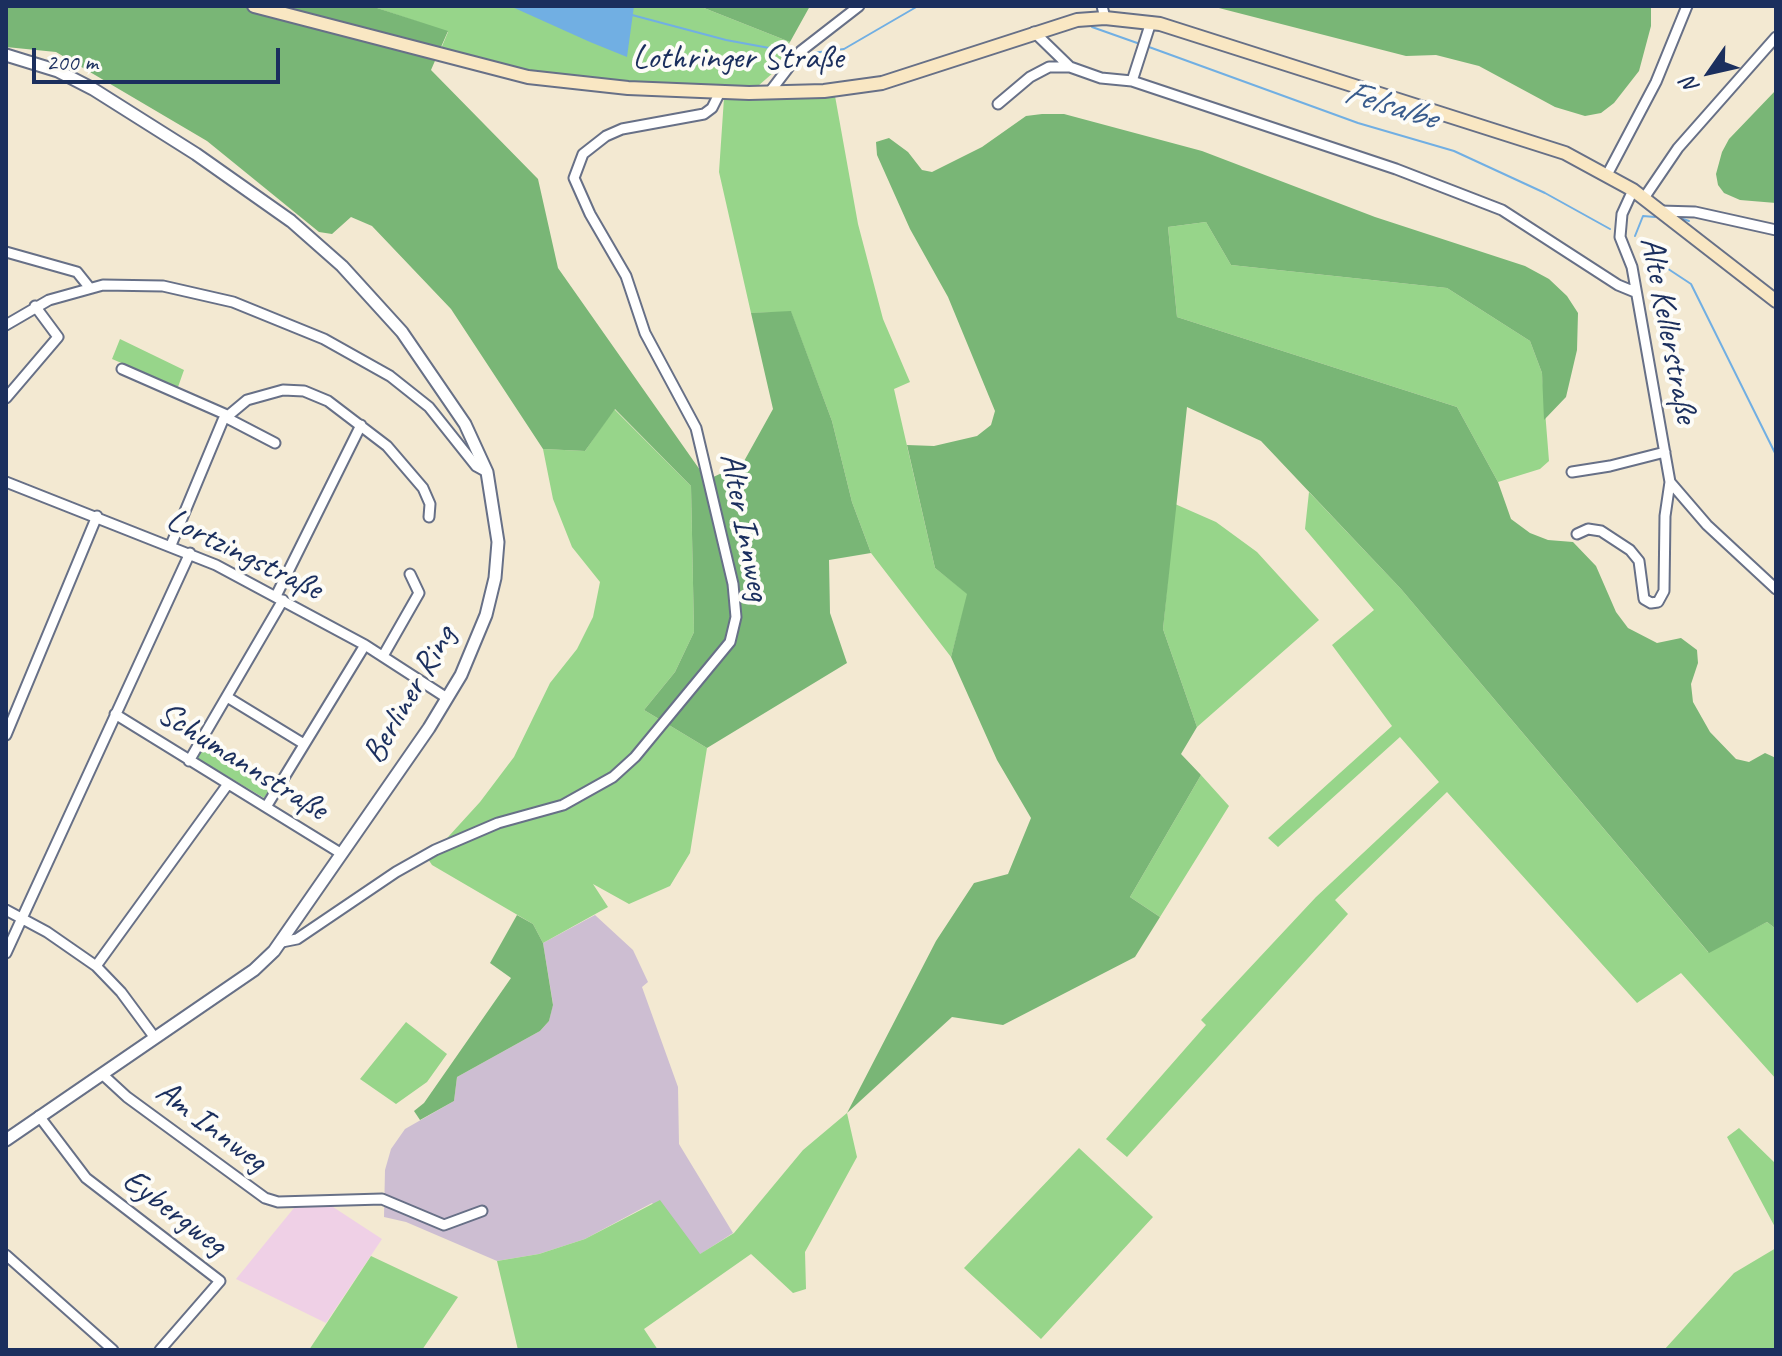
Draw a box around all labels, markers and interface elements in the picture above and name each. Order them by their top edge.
scale bar [36,32,284,82]
north arrow [1670,32,1750,112]
street label: Lothringer Straße [633,39,843,79]
text: 200 m [46,47,98,77]
water label: Felsalbe [1339,72,1441,140]
text: N [1675,72,1706,99]
street label: Alte Kellerstraße [1630,233,1706,427]
street label: Alter Innweg [710,449,778,605]
street label: Lortzingstraße [160,500,328,610]
street label: Berliner Ring [354,619,466,771]
street label: Schumannstraße [149,694,335,830]
street label: Am Innweg [147,1072,275,1182]
street label: Eybergweg [114,1161,234,1265]

